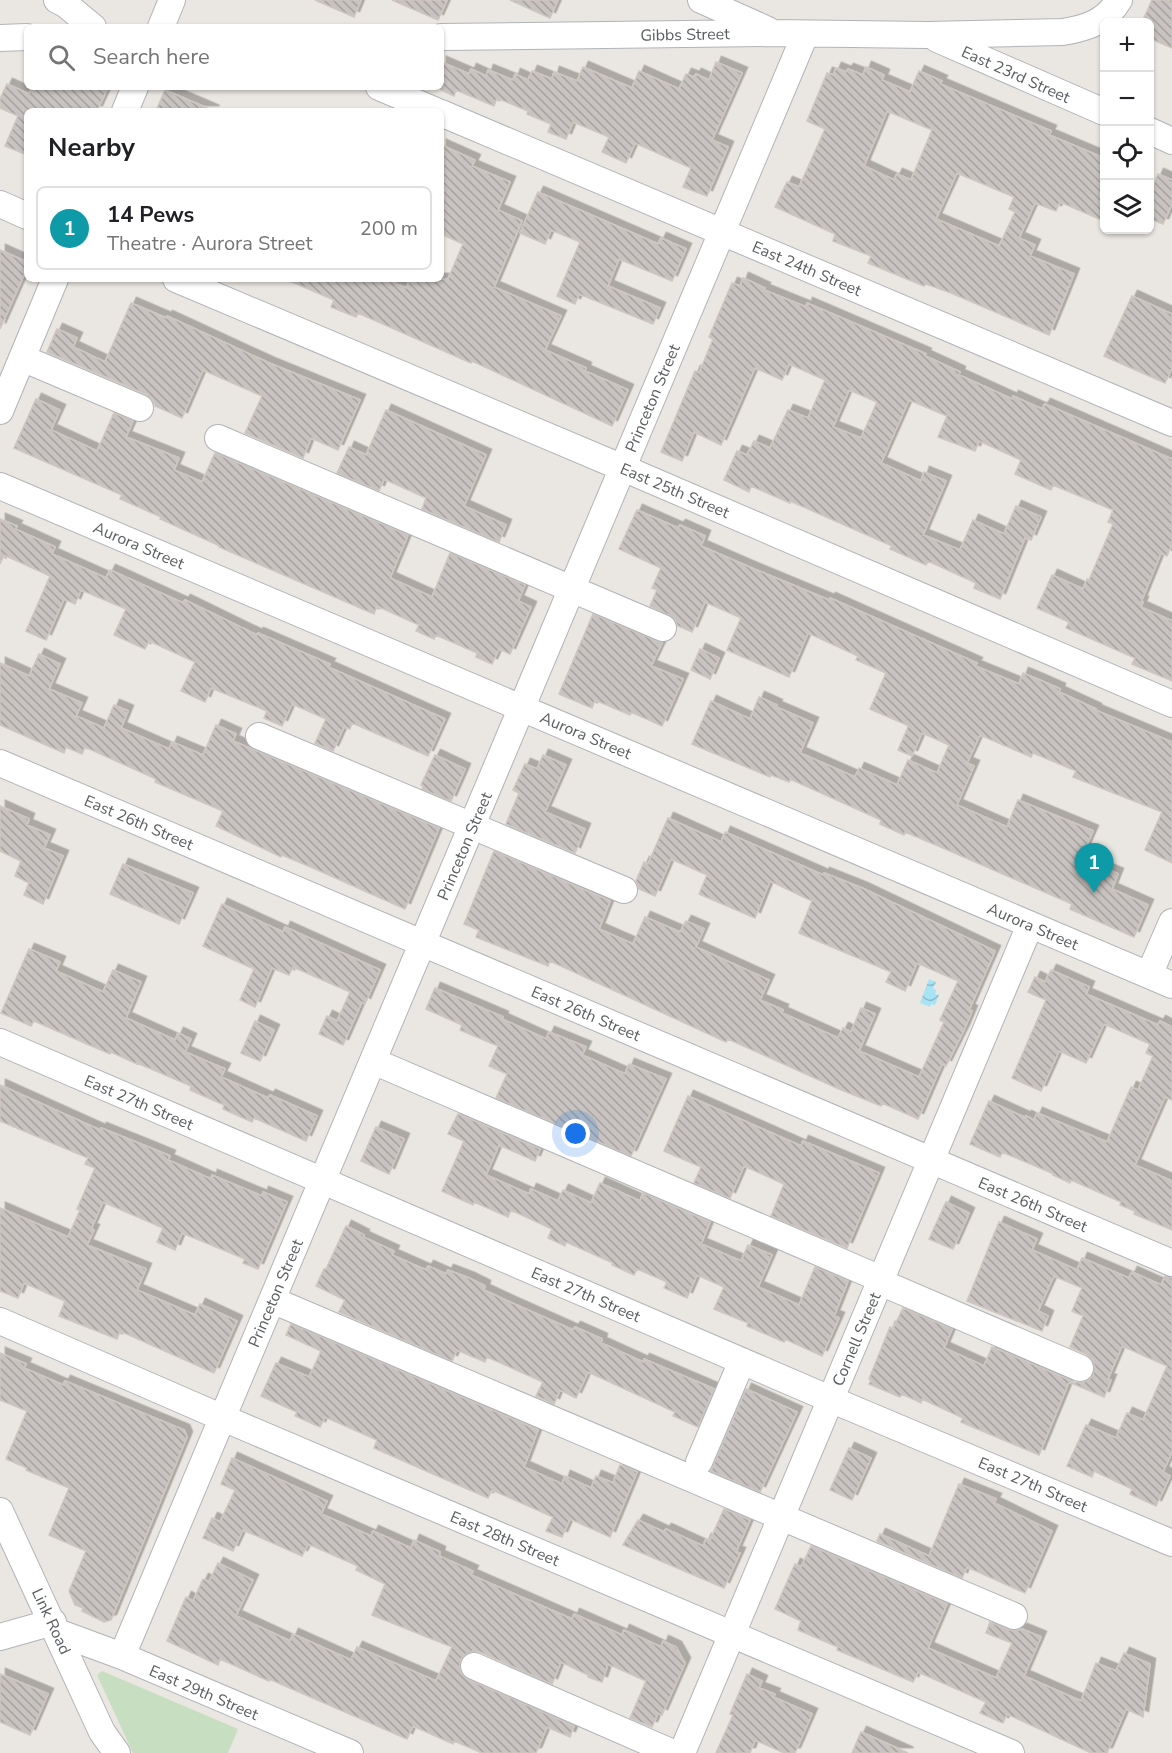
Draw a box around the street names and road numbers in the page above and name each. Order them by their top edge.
street label: Gibbs Street [640,23,730,47]
street label: East 23rd Street [958,41,1074,109]
street label: East 24th Street [749,236,865,302]
street label: Princeton Street [620,341,686,456]
street label: East 25th Street [617,458,733,524]
street label: Aurora Street [90,517,188,575]
street label: Aurora Street [537,707,635,765]
street label: Princeton Street [432,789,498,904]
street label: East 26th Street [81,790,197,856]
street label: Aurora Street [984,898,1082,956]
street label: East 26th Street [528,981,644,1047]
street label: East 27th Street [81,1070,197,1136]
street label: East 26th Street [975,1172,1091,1238]
street label: Princeton Street [243,1236,309,1351]
street label: East 27th Street [528,1262,644,1328]
street label: Cornell Street [827,1289,887,1390]
street label: East 27th Street [975,1452,1091,1518]
street label: East 28th Street [447,1506,563,1572]
street label: Link Road [26,1585,76,1658]
street label: East 29th Street [146,1660,262,1726]

